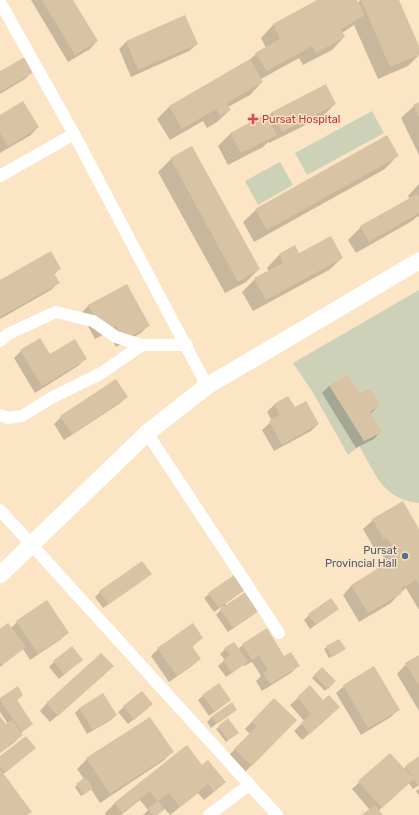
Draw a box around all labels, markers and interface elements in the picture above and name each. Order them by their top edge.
marker: Pursat Hospital [247,113,259,125]
place label: Pursat Hospital [262,113,341,126]
place label: Pursat Provincial Hall [325,544,398,570]
marker: Pursat Provincial Hall [400,551,410,561]

